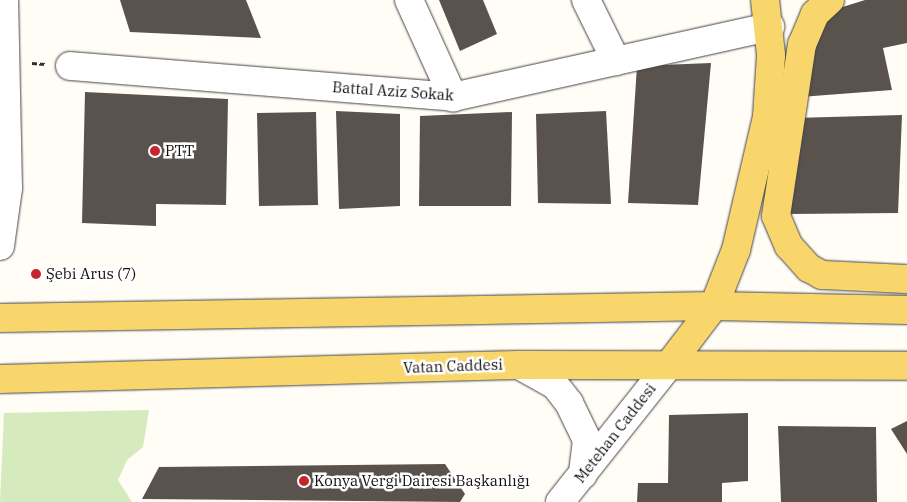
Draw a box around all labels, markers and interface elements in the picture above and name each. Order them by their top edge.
street label: Battal Aziz Sokak [332,78,454,104]
place label: PTT [165,142,194,160]
marker: PTT [149,145,161,157]
place label: Şebi Arus (7) [46,265,136,283]
marker: Şebi Arus (7) [30,268,42,280]
street label: Vatan Caddesi [403,355,503,377]
street label: Metehan Caddesi [571,380,659,486]
place label: Konya Vergi Dairesi Başkanlığı [314,472,530,490]
marker: Konya Vergi Dairesi Başkanlığı [298,475,310,487]

